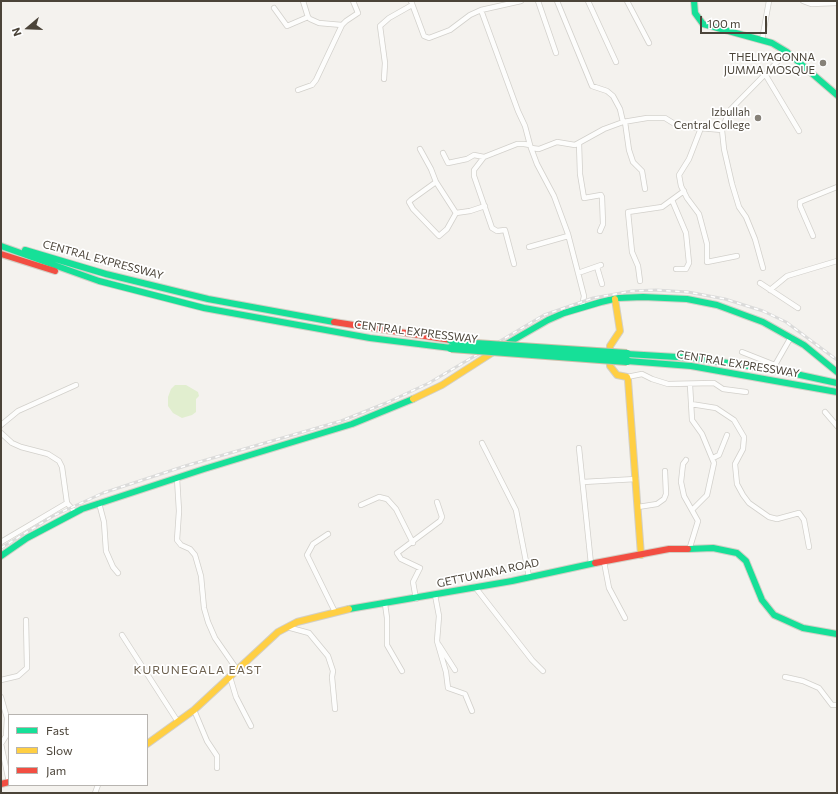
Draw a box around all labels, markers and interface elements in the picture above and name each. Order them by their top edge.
north arrow [8,8,48,48]
scale bar [702,8,769,34]
text: 100 m [707,16,741,30]
text: N [9,26,24,38]
place label: THELIYAGONNA JUMMA MOSQUE [724,50,815,76]
marker: THELIYAGONNA JUMMA MOSQUE [818,58,828,68]
place label: Izbullah Central College [674,105,750,131]
marker: Izbullah Central College [753,113,763,123]
street label: CENTRAL EXPRESSWAY [41,238,165,282]
street label: CENTRAL EXPRESSWAY [353,318,479,346]
street label: CENTRAL EXPRESSWAY [676,348,800,380]
street label: GETTUWANA ROAD [436,556,540,590]
district label: KURUNEGALA EAST [133,663,263,677]
legend [8,714,148,786]
text: Fast [46,723,69,737]
text: Slow [46,743,73,757]
text: Jam [46,763,66,777]

